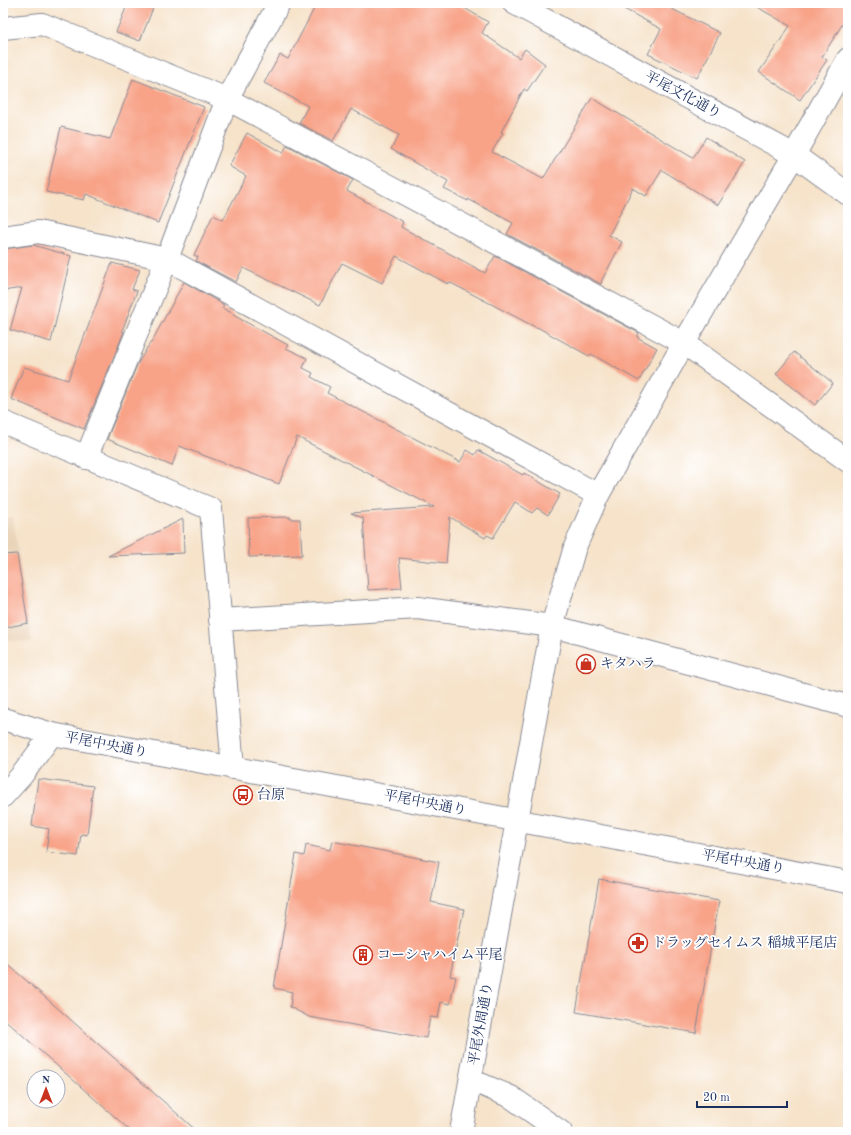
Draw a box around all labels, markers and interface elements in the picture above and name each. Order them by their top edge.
street label: 平尾文化通り [643,68,724,121]
shop icon: キタハラ [575,653,597,675]
place label: キタハラ [600,657,656,671]
street label: 平尾中央通り [63,729,149,760]
bus stop icon: 台原 [232,784,254,806]
place label: 台原 [257,786,285,802]
street label: 平尾中央通り [382,787,468,818]
street label: 平尾中央通り [700,847,786,876]
pharmacy icon: ドラッグセイムス 稲城平尾店 [627,932,649,954]
place label: ドラッグセイムス 稲城平尾店 [652,935,837,950]
building icon: コーシャハイム平尾 [352,944,374,966]
place label: コーシャハイム平尾 [377,947,502,962]
street label: 平尾外周通り [466,981,495,1067]
north arrow [26,1069,66,1109]
text: N [42,1075,51,1086]
scale bar [697,1083,787,1109]
text: 20 m [703,1092,730,1104]

